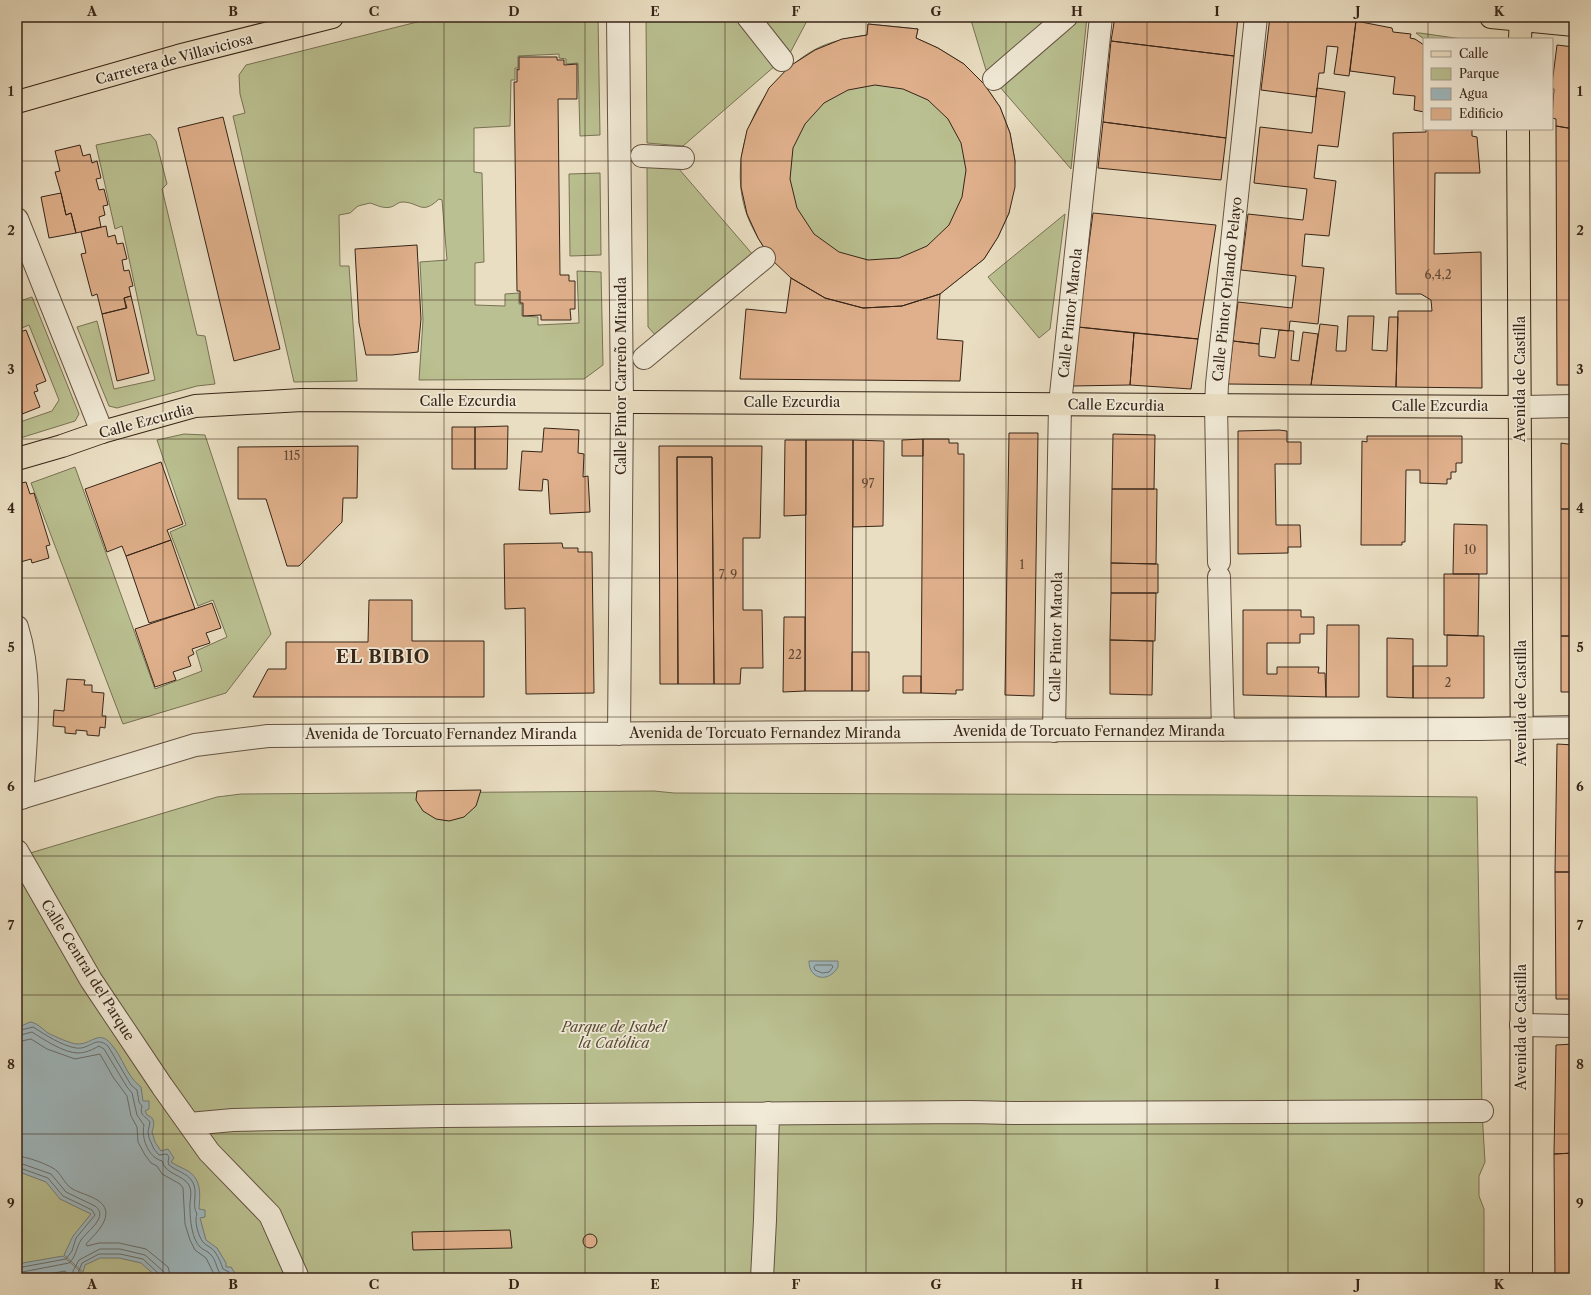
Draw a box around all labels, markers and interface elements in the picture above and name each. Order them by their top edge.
text: A [86,3,98,19]
text: B [228,3,238,19]
text: C [369,3,379,19]
text: D [508,3,520,19]
text: E [650,3,660,19]
text: F [792,3,801,19]
text: G [930,3,942,19]
text: H [1071,3,1083,19]
text: I [1214,3,1220,19]
text: J [1353,3,1361,19]
text: K [1494,3,1505,19]
street label: Carretera de Villaviciosa [93,29,255,89]
legend [1423,38,1553,130]
text: Calle [1459,46,1489,61]
text: Parque [1459,66,1500,81]
text: 1 [8,83,14,99]
text: 1 [1577,83,1583,99]
text: Agua [1458,86,1489,101]
text: Edificio [1459,106,1503,121]
street label: Calle Pintor Orlando Pelayo [1208,196,1246,382]
text: 2 [7,222,15,238]
text: 2 [1576,222,1584,238]
street label: Calle Pintor Marola [1054,247,1086,379]
house number: 6,4,2 [1424,267,1452,282]
street label: Calle Pintor Carreño Miranda [612,276,630,475]
street label: Avenida de Castilla [1511,315,1529,443]
text: 3 [7,361,15,377]
text: 3 [1576,361,1584,377]
street label: Calle Ezcurdia [420,392,517,410]
street label: Calle Ezcurdia [744,393,841,411]
street label: Calle Ezcurdia [1067,395,1165,415]
street label: Calle Ezcurdia [1392,397,1489,415]
street label: Calle Ezcurdia [97,400,196,442]
house number: 115 [284,448,300,463]
house number: 97 [862,476,875,491]
text: 4 [7,500,15,516]
text: 4 [1576,500,1584,516]
house number: 10 [1464,542,1476,557]
house number: 1 [1019,557,1025,572]
house number: 7, 9 [719,567,737,582]
street label: Calle Pintor Marola [1046,571,1066,702]
text: 5 [7,639,15,655]
street label: Avenida de Castilla [1512,639,1530,767]
text: 5 [1576,639,1584,655]
district label: EL BIBIO [336,646,430,668]
house number: 22 [788,647,802,662]
house number: 2 [1445,675,1452,690]
street label: Avenida de Torcuato Fernandez Miranda [952,722,1225,740]
street label: Avenida de Torcuato Fernandez Miranda [628,724,901,742]
street label: Avenida de Torcuato Fernandez Miranda [304,725,577,743]
text: 6 [7,778,15,794]
text: 6 [1576,778,1584,794]
street label: Calle Central del Parque [37,896,139,1044]
text: 7 [8,917,15,933]
text: 7 [1577,917,1584,933]
street label: Avenida de Castilla [1512,963,1530,1091]
park label: Parque de Isabel la Católica [561,1018,668,1052]
text: 8 [7,1056,15,1072]
text: 8 [1576,1056,1584,1072]
text: 9 [7,1195,15,1211]
text: 9 [1576,1195,1584,1211]
text: A [86,1276,98,1292]
text: B [228,1276,238,1292]
text: C [369,1276,379,1292]
text: D [508,1276,520,1292]
text: E [650,1276,660,1292]
text: F [792,1276,801,1292]
text: G [930,1276,942,1292]
text: H [1071,1276,1083,1292]
text: I [1214,1276,1220,1292]
text: J [1353,1276,1361,1292]
text: K [1494,1276,1505,1292]

